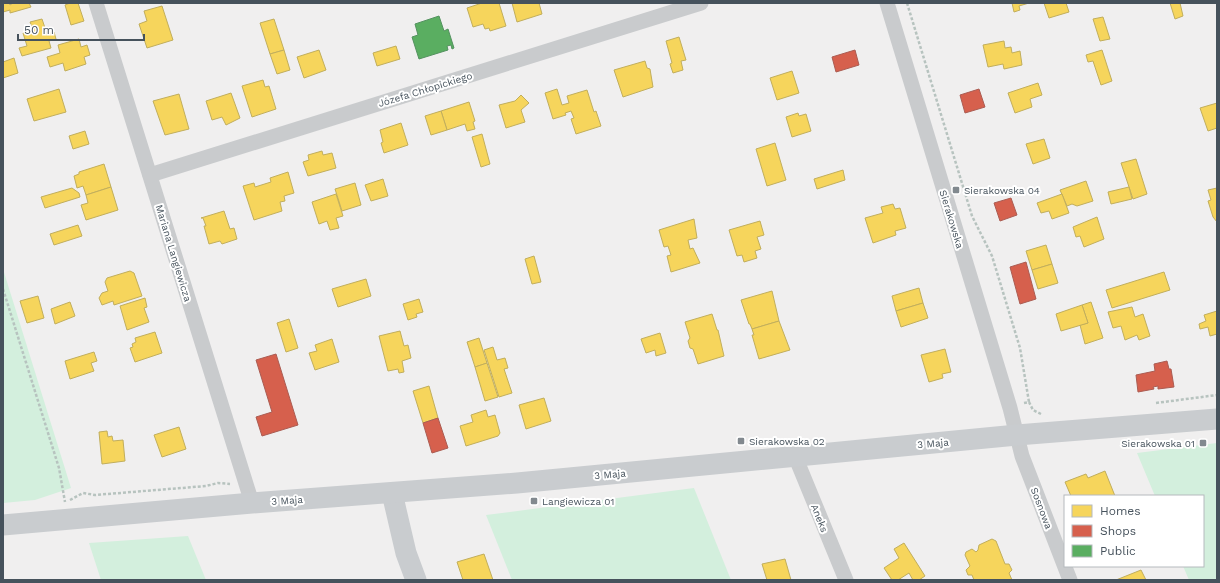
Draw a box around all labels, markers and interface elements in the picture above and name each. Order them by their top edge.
scale bar [18,16,144,42]
text: 50 m [24,23,54,37]
street label: Józefa Chłopickiego [377,70,473,109]
marker: Sierakowska 04 [951,185,961,195]
place label: Sierakowska 04 [964,185,1040,196]
street label: Sierakowska [937,189,966,250]
street label: Mariana Langiewicza [154,203,194,303]
marker: Sierakowska 02 [736,436,746,446]
place label: Sierakowska 02 [749,436,825,447]
street label: 3 Maja [917,437,950,450]
place label: Sierakowska 01 [1121,438,1195,449]
marker: Sierakowska 01 [1198,438,1208,448]
street label: 3 Maja [594,468,627,481]
street label: Sosnowa [1029,486,1055,531]
street label: 3 Maja [271,494,304,507]
legend [1064,495,1204,567]
marker: Langiewicza 01 [529,496,539,506]
place label: Langiewicza 01 [542,496,614,507]
street label: Aneks [809,503,830,534]
text: Homes [1100,504,1141,518]
text: Shops [1100,524,1136,538]
text: Public [1100,544,1136,558]

